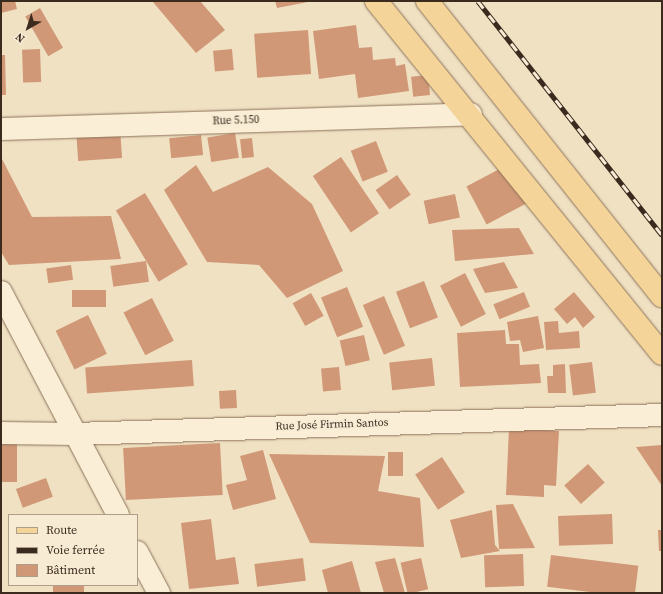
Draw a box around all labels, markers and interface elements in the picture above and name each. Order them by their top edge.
north arrow [8,8,48,48]
text: N [12,29,28,46]
street label: Rue 5.150 [212,114,260,128]
street label: Rue José Firmin Santos [275,416,389,434]
legend [8,514,138,586]
text: Route [46,522,77,538]
text: Voie ferrée [46,542,105,558]
text: Bâtiment [46,562,95,578]

